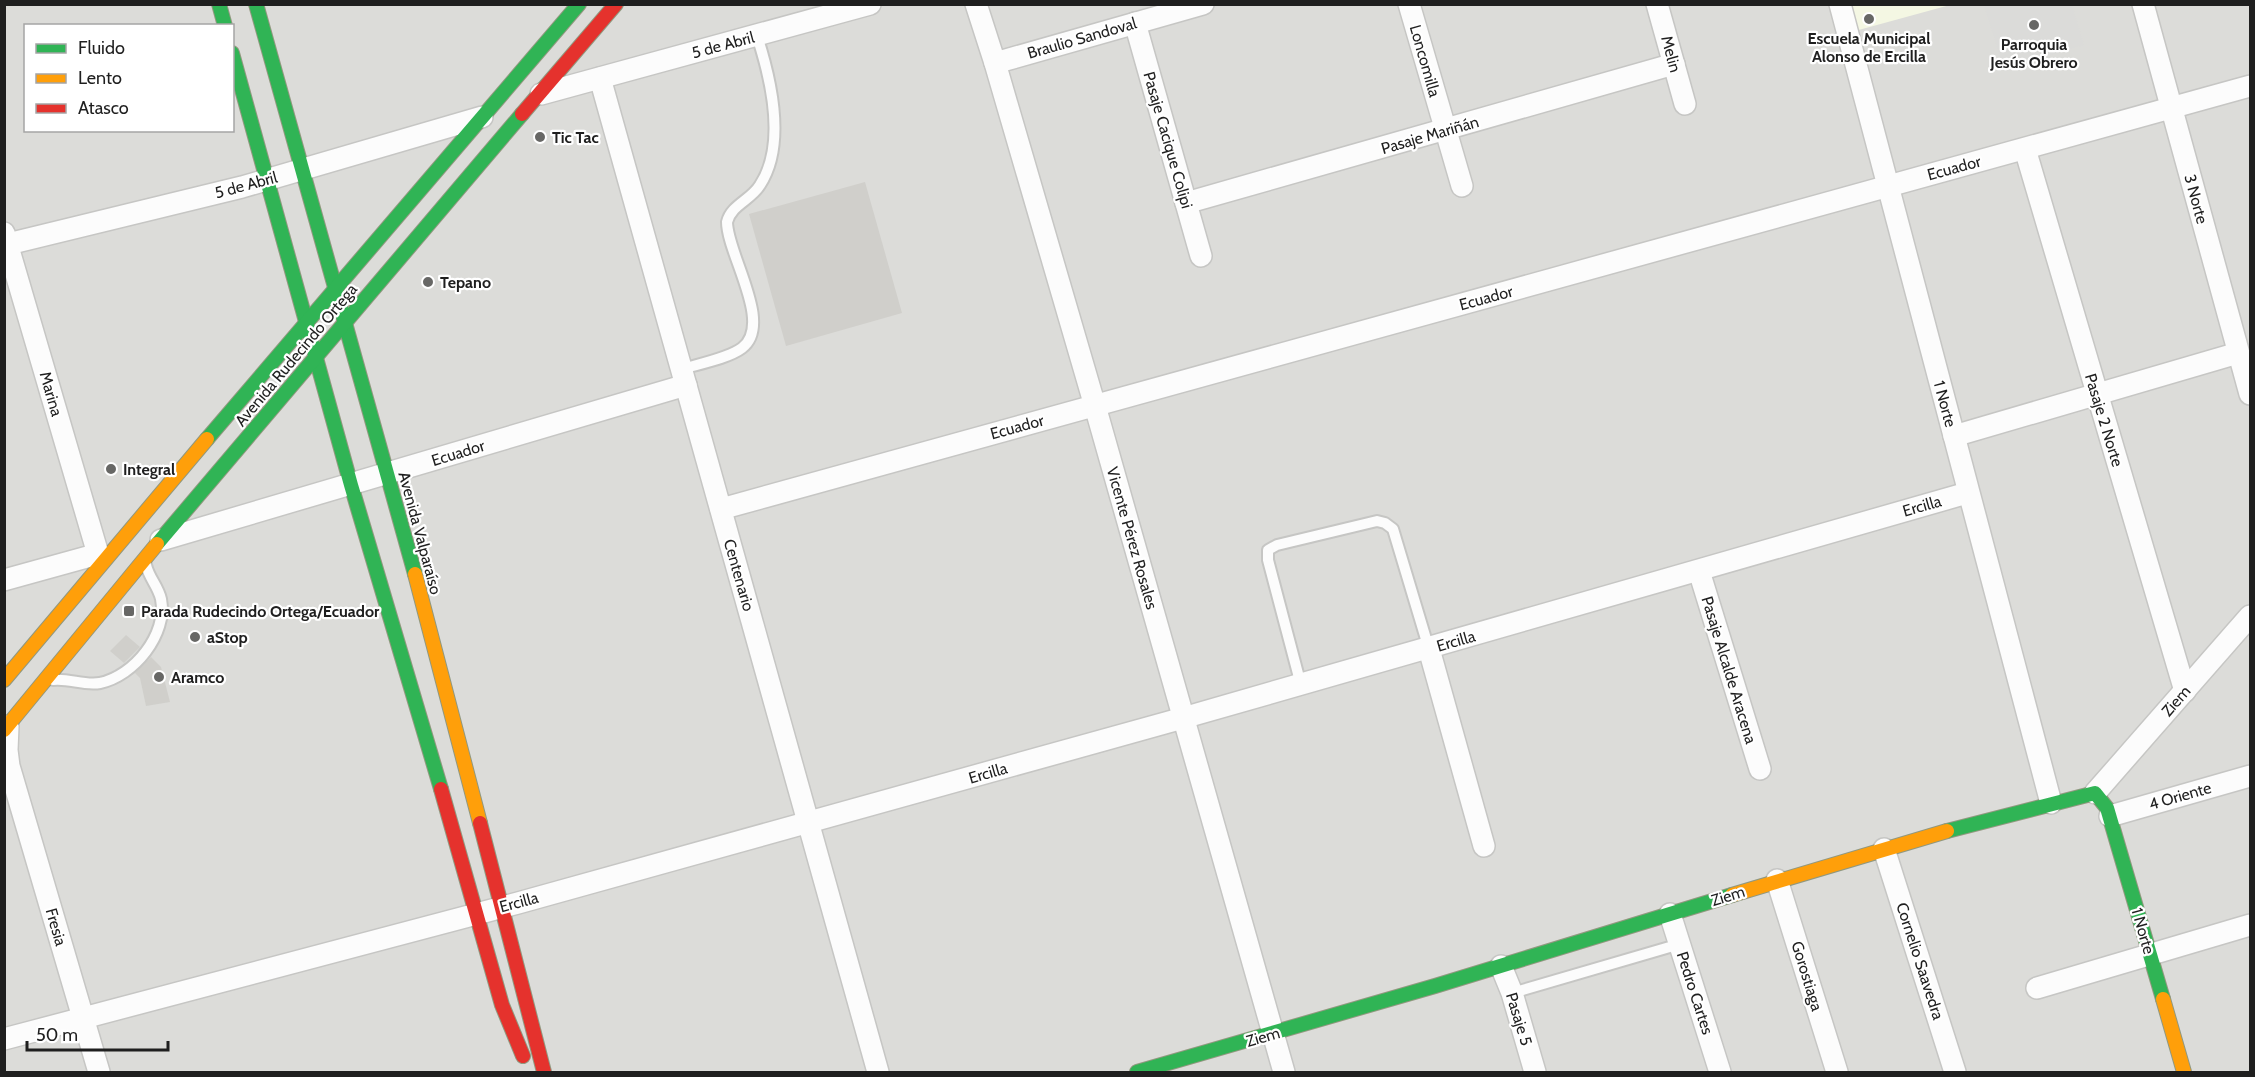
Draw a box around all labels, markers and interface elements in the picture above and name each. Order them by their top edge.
marker: Escuela Municipal Alonso de Ercilla [1862,12,1876,26]
street label: Braulio Sandoval [1025,13,1139,63]
marker: Parroquia Jesús Obrero [2027,18,2041,32]
street label: Loncomilla [1406,23,1444,100]
legend [24,24,234,132]
street label: 5 de Abril [690,27,757,62]
place label: Escuela Municipal Alonso de Ercilla [1807,29,1931,66]
street label: Melin [1657,34,1685,74]
place label: Parroquia Jesús Obrero [1989,35,2078,72]
text: Fluido [78,37,125,59]
text: Lento [78,67,122,89]
street label: Pasaje Cacique Colipi [1139,69,1197,211]
text: Atasco [78,97,129,119]
street label: Pasaje Mariñán [1379,112,1481,158]
place label: Tic Tac [552,128,599,147]
marker: Tic Tac [533,130,547,144]
street label: Ecuador [1925,152,1984,184]
street label: 5 de Abril [213,167,280,202]
street label: 3 Norte [2180,172,2212,226]
place label: Tepano [440,273,491,292]
marker: Tepano [421,275,435,289]
street label: Avenida Rudecindo Ortega [231,280,361,430]
street label: Ecuador [1457,282,1516,314]
street label: Marina [36,369,67,419]
street label: Pasaje 2 Norte [2081,371,2127,469]
street label: 1 Norte [1930,379,1960,429]
street label: Ecuador [988,411,1047,443]
street label: Ecuador [429,436,488,470]
place label: Integral [123,460,175,479]
marker: Integral [104,462,118,476]
street label: Vicente Pérez Rosales [1103,465,1162,612]
street label: Avenida Valparaíso [394,470,446,597]
street label: Ercilla [1900,491,1944,521]
street label: Centenario [720,537,758,613]
street label: Pasaje Alcalde Aracena [1698,594,1761,746]
place label: Parada Rudecindo Ortega/Ecuador [141,602,380,621]
marker: Parada Rudecindo Ortega/Ecuador [122,604,136,618]
street label: Ercilla [1434,626,1478,656]
place label: aStop [207,628,248,647]
marker: aStop [188,630,202,644]
place label: Aramco [171,668,224,687]
marker: Aramco [152,670,166,684]
street label: Ziem [2158,682,2194,720]
street label: Ercilla [966,758,1010,788]
street label: 4 Oriente [2147,778,2213,814]
street label: Ziem [1709,882,1747,910]
street label: Ercilla [497,888,541,916]
street label: Cornelio Saavedra [1892,900,1948,1022]
street label: Fresia [42,906,71,948]
street label: 1 Norte [2127,906,2159,956]
street label: Gorostiaga [1787,939,1827,1013]
street label: Pedro Cartes [1673,949,1717,1037]
street label: Pasaje 5 [1502,990,1536,1048]
scale bar [27,1014,168,1052]
street label: Ziem [1244,1023,1282,1051]
text: 50 m [36,1024,78,1046]

